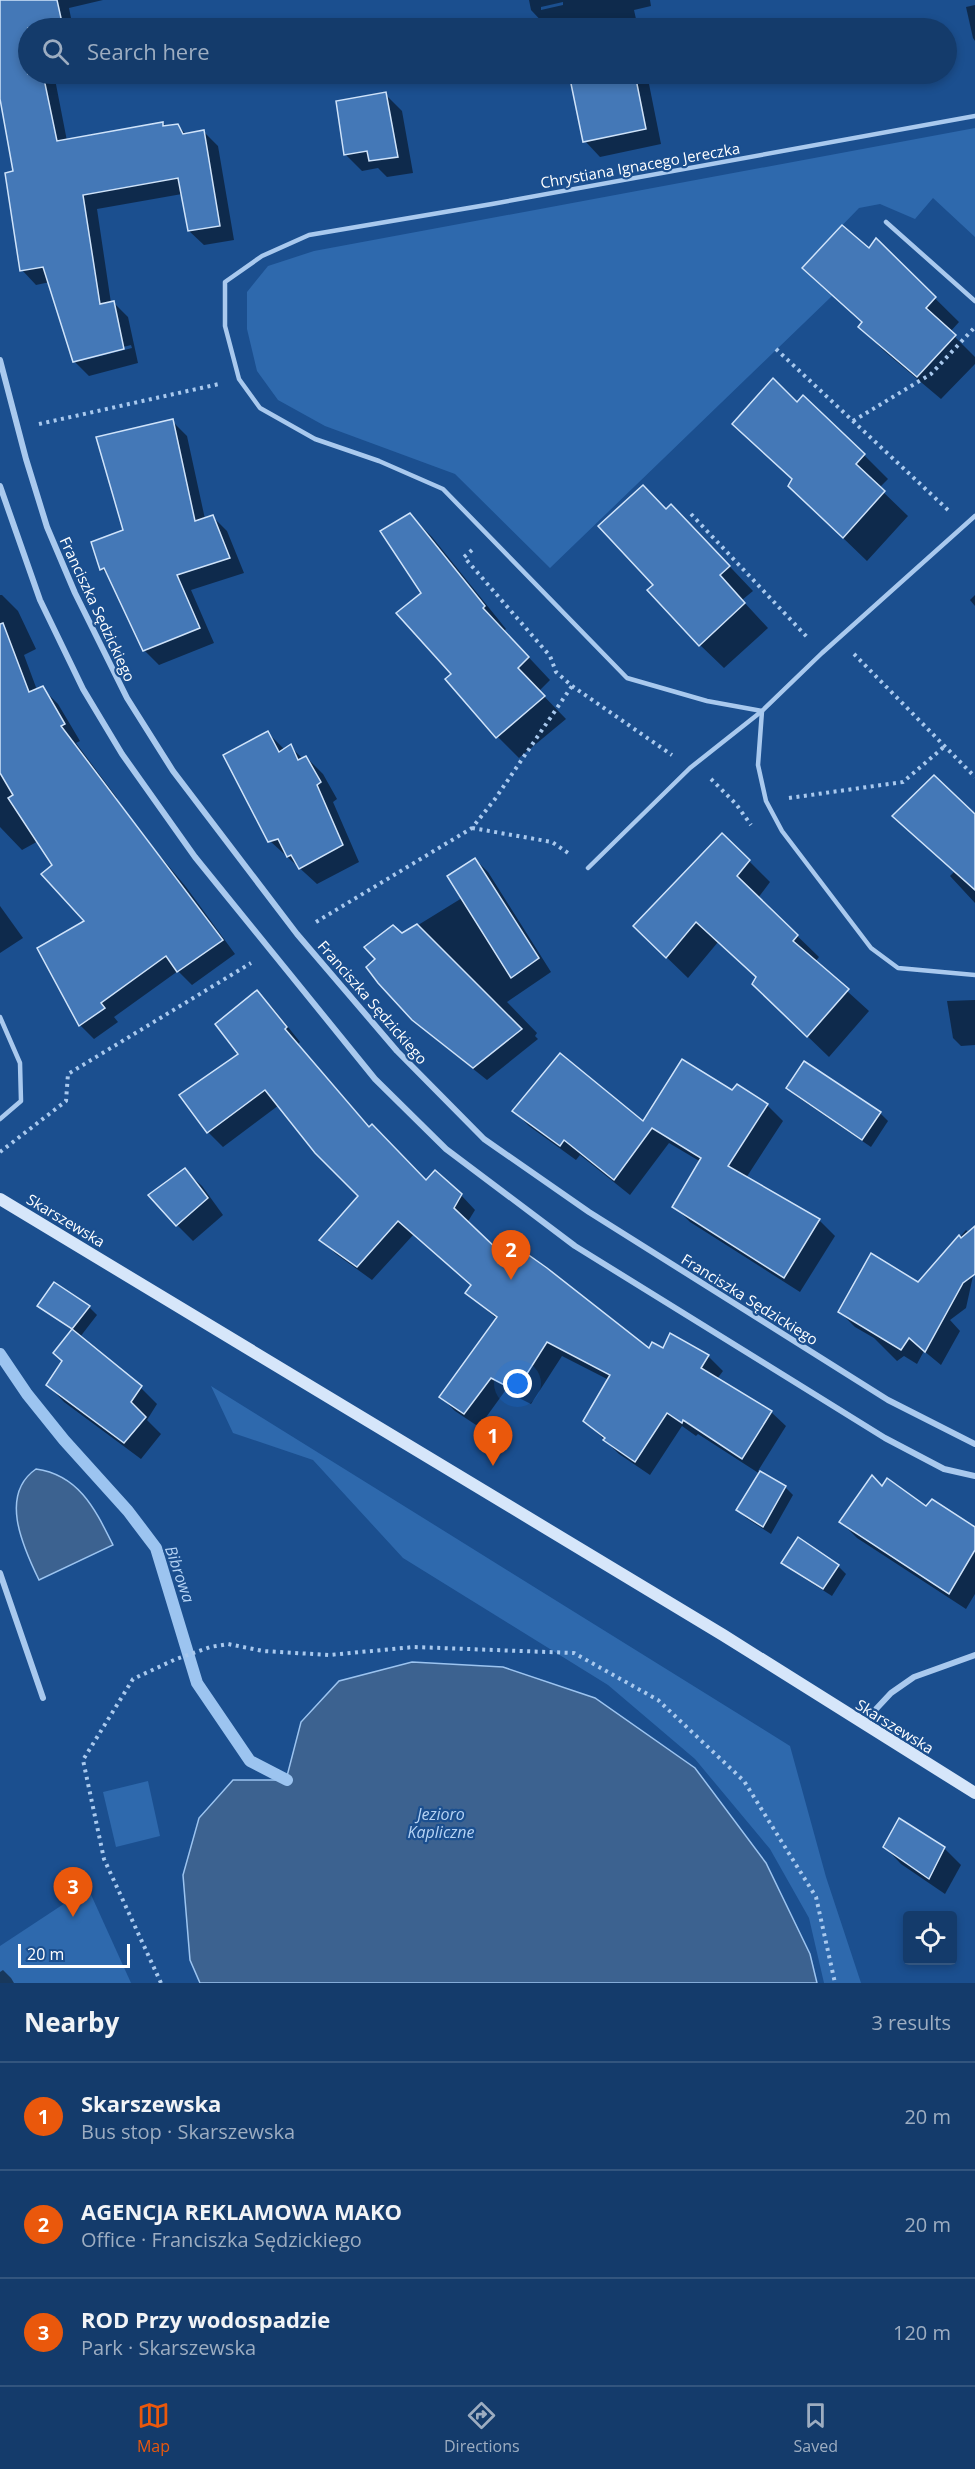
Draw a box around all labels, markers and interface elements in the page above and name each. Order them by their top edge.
search box [18,18,957,84]
icon: search [39,35,72,68]
text: Search here [87,36,210,66]
street label: Chrystiana Ignacego Jereczka [539,138,741,192]
street label: Franciszka Sędzickiego [56,533,140,685]
street label: Franciszka Sędzickiego [314,936,432,1068]
street label: Skarszewska [23,1189,109,1251]
pin: 2 [492,1230,530,1280]
street label: Franciszka Sędzickiego [678,1249,822,1349]
your location [503,1369,532,1398]
pin: 1 [474,1416,512,1466]
water label: Bibrowa [160,1543,200,1605]
street label: Skarszewska [852,1694,938,1758]
water label: Jezioro Kapliczne [408,1803,474,1843]
pin: 3 [54,1868,92,1917]
map controls [903,1911,957,1965]
button: locate [903,1911,957,1965]
scale bar [18,1941,130,1968]
text: 20 m [27,1943,64,1965]
text: Nearby [24,2004,119,2040]
text: 3 results [871,2009,951,2036]
text: Skarszewska [81,2088,221,2118]
text: 1 [38,2103,49,2130]
text: 20 m [904,2103,951,2130]
text: Bus stop · Skarszewska [81,2118,295,2145]
text: AGENCJA REKLAMOWA MAKO [81,2196,402,2226]
text: 2 [38,2211,49,2238]
text: 20 m [904,2211,951,2238]
text: Office · Franciszka Sędzickiego [81,2226,362,2253]
text: ROD Przy wodospadzie [81,2304,330,2334]
text: 3 [38,2319,49,2346]
text: 120 m [893,2319,951,2346]
text: Park · Skarszewska [81,2334,256,2361]
tab: Map [137,2399,170,2457]
tab: Directions [444,2399,520,2457]
tab: Saved [794,2399,838,2457]

